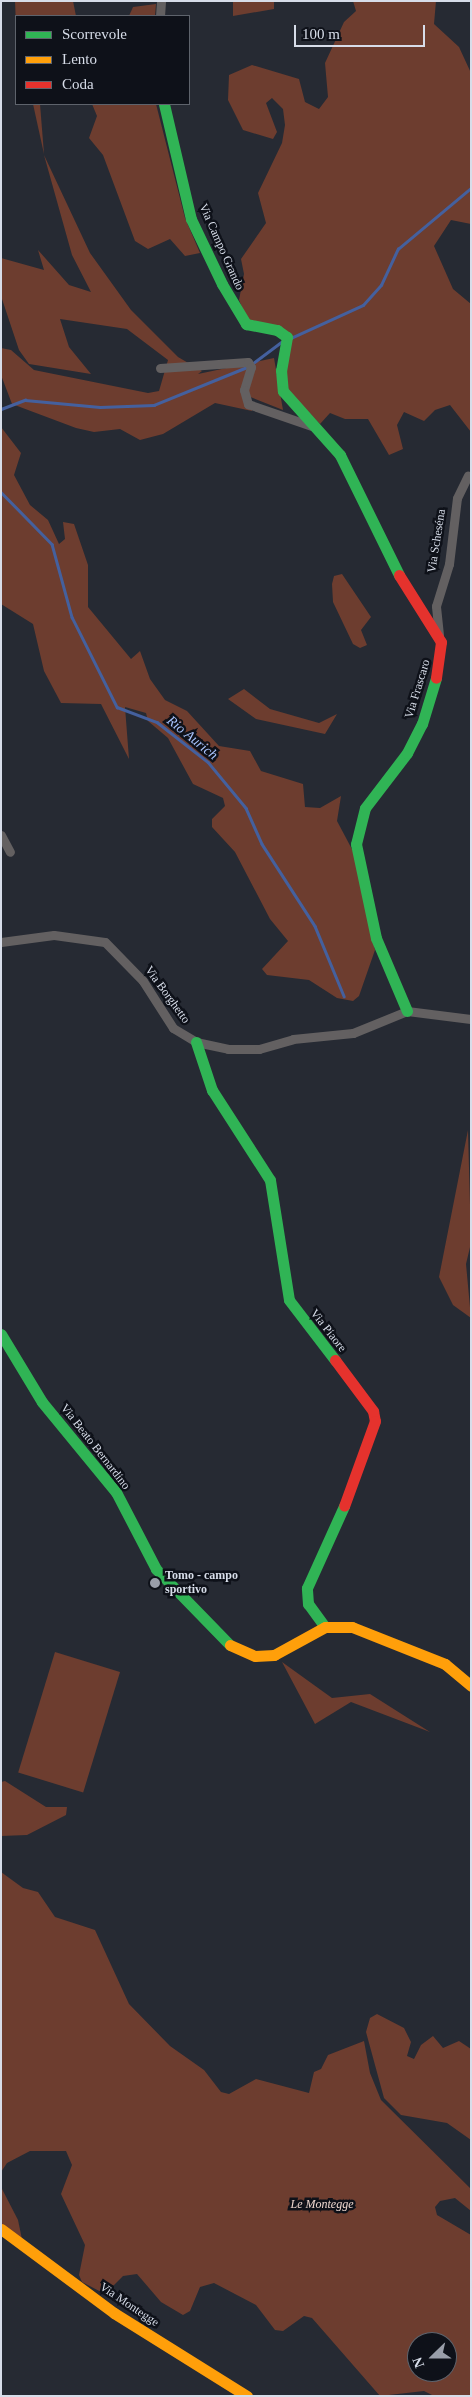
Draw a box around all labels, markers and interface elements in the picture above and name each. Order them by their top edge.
legend [15,15,190,105]
scale bar [297,15,428,47]
text: Scorrevole [62,26,127,42]
text: 100 m [302,26,340,42]
text: Lento [62,51,97,67]
text: Coda [62,76,94,92]
street label: Via Campo Grando [195,201,247,293]
street label: Via Scheséna [425,508,449,574]
street label: Via Frascaro [402,658,434,720]
water label: Rio Aurich [163,712,221,764]
street label: Via Borghetto [141,964,193,1026]
street label: Via Piaore [307,1307,349,1355]
street label: Via Beato Bernardino [57,1401,133,1493]
place label: Tomo - campo sportivo [165,1569,238,1597]
marker: Tomo - campo sportivo [149,1577,161,1589]
park label: Le Montegge [291,2198,353,2212]
street label: Via Montegge [97,2280,161,2330]
north arrow [407,2332,457,2382]
text: N [410,2355,427,2370]

